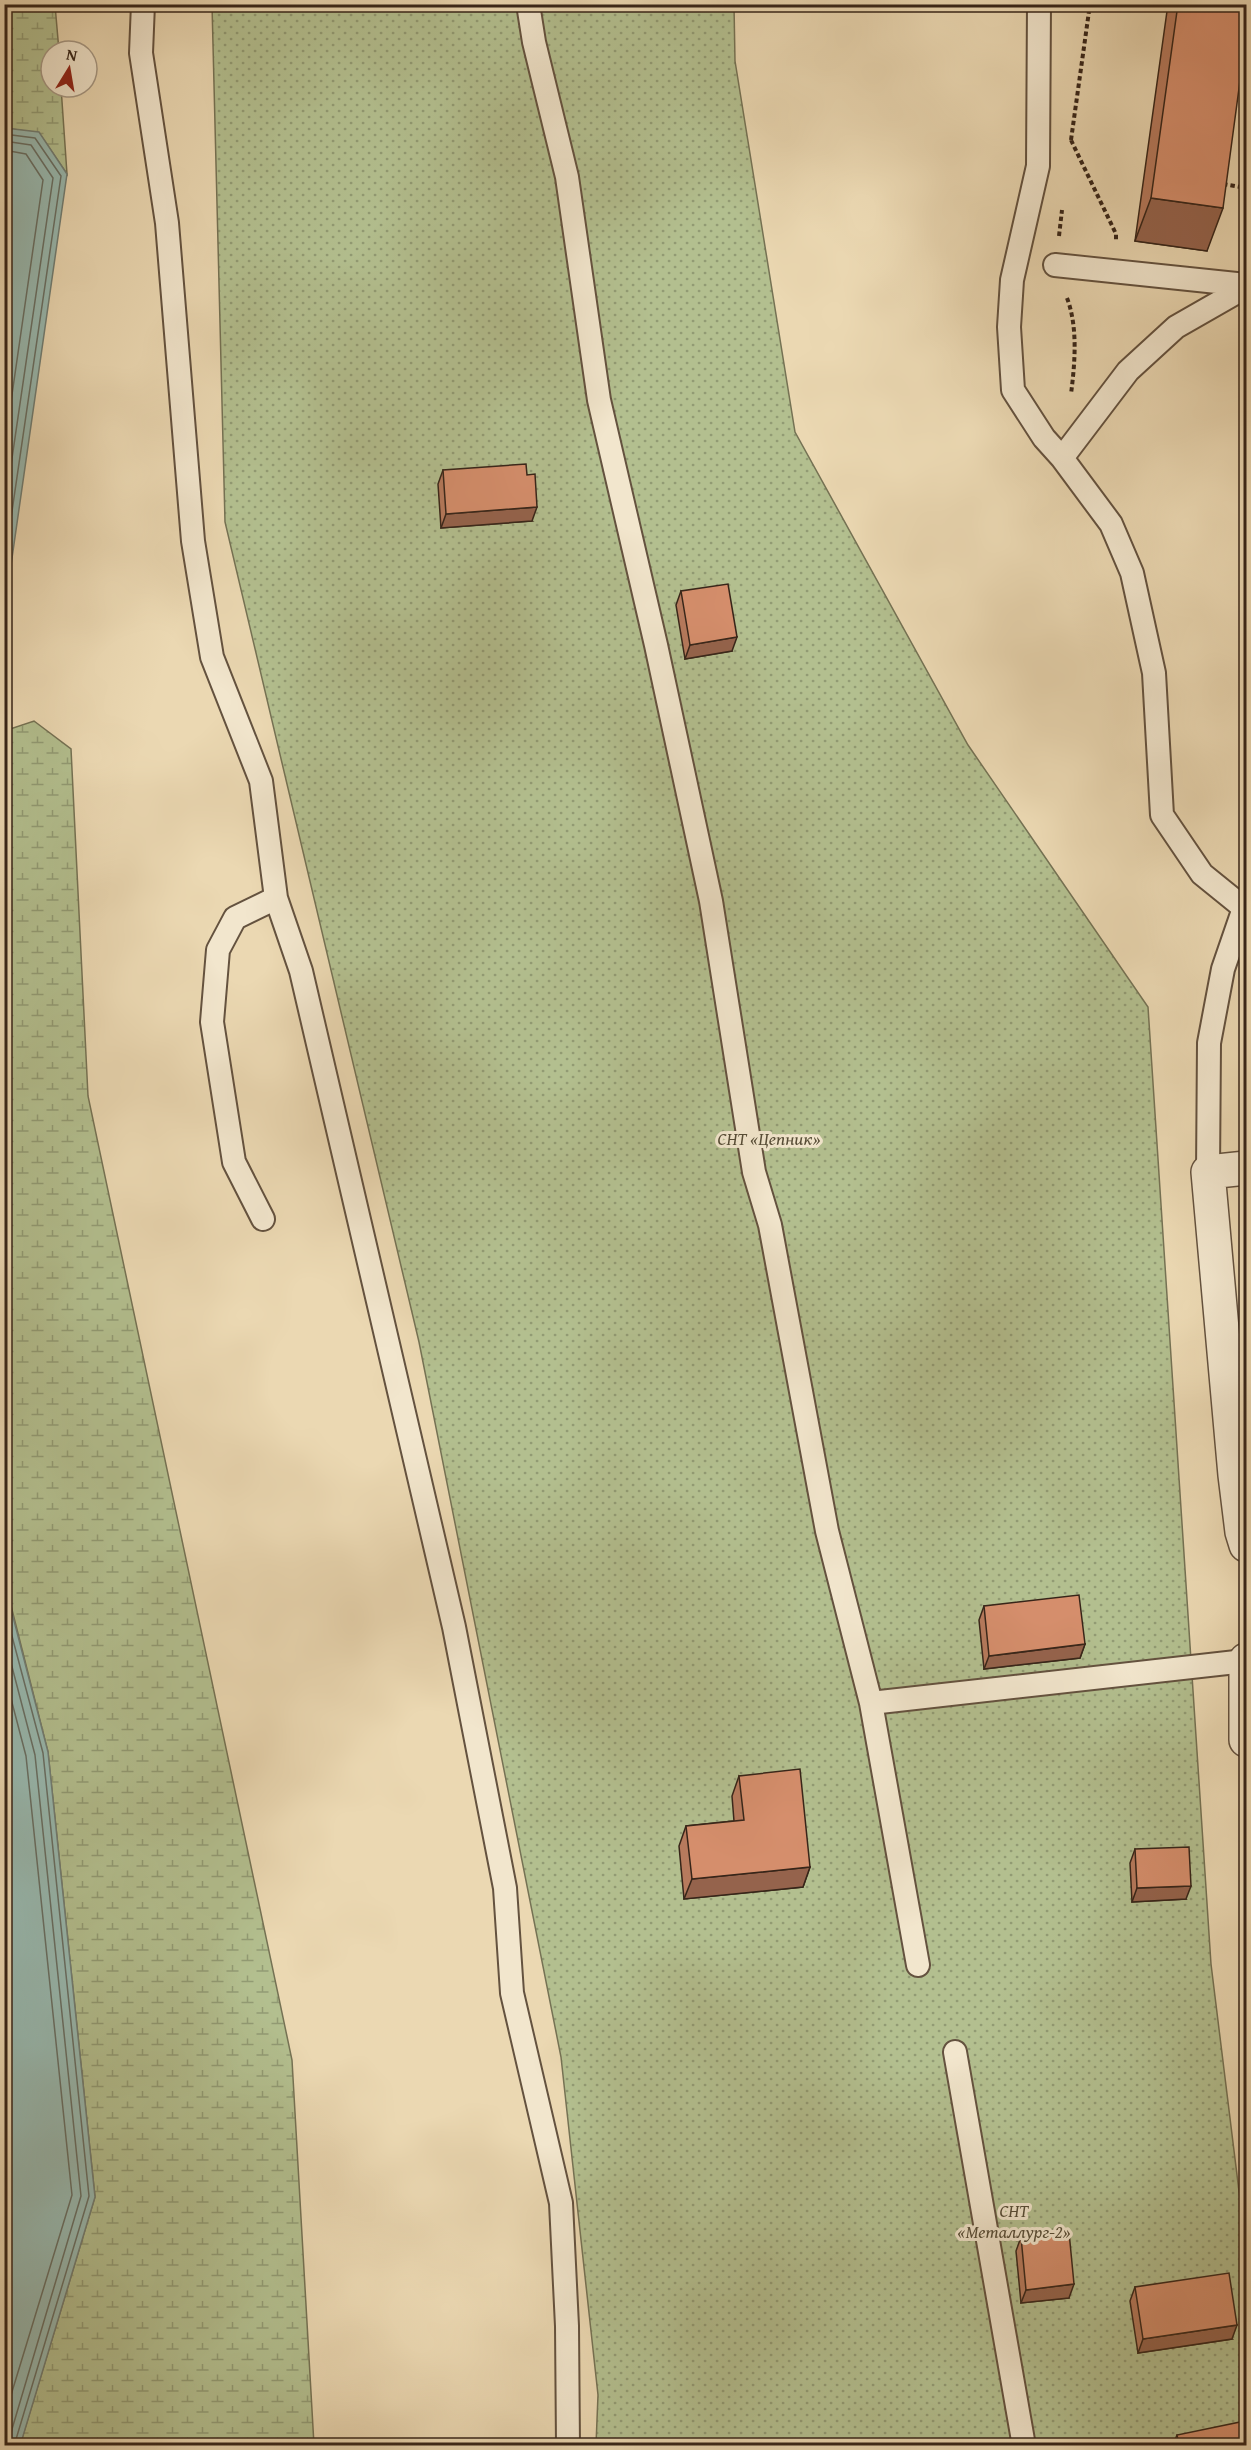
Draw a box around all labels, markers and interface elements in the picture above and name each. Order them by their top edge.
north arrow [39,39,99,99]
text: N [64,41,80,67]
park label: СНТ «Цепник» [718,1125,820,1152]
park label: СНТ «Металлург-2» [957,2197,1071,2245]

